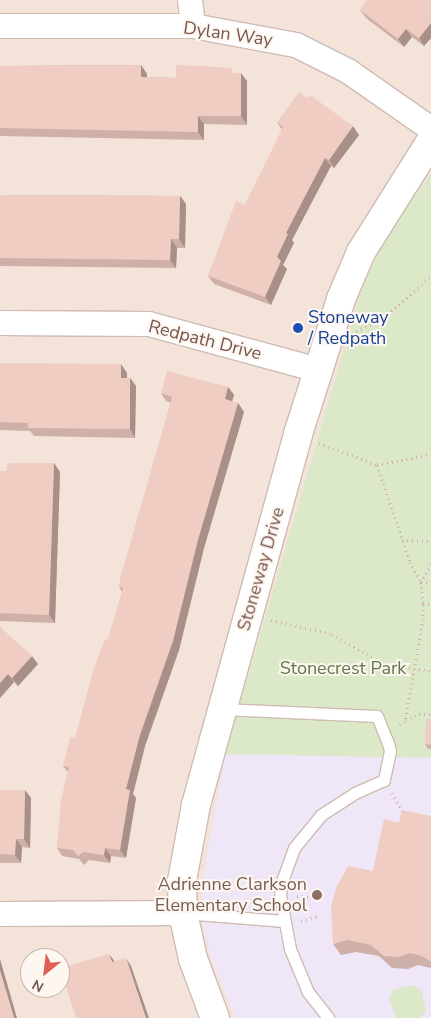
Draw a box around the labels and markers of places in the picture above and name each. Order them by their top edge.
place label: Stoneway / Redpath [308,307,389,350]
marker: Stoneway / Redpath [292,322,304,334]
place label: Adrienne Clarkson Elementary School [155,874,307,916]
marker: Adrienne Clarkson Elementary School [311,889,323,901]

